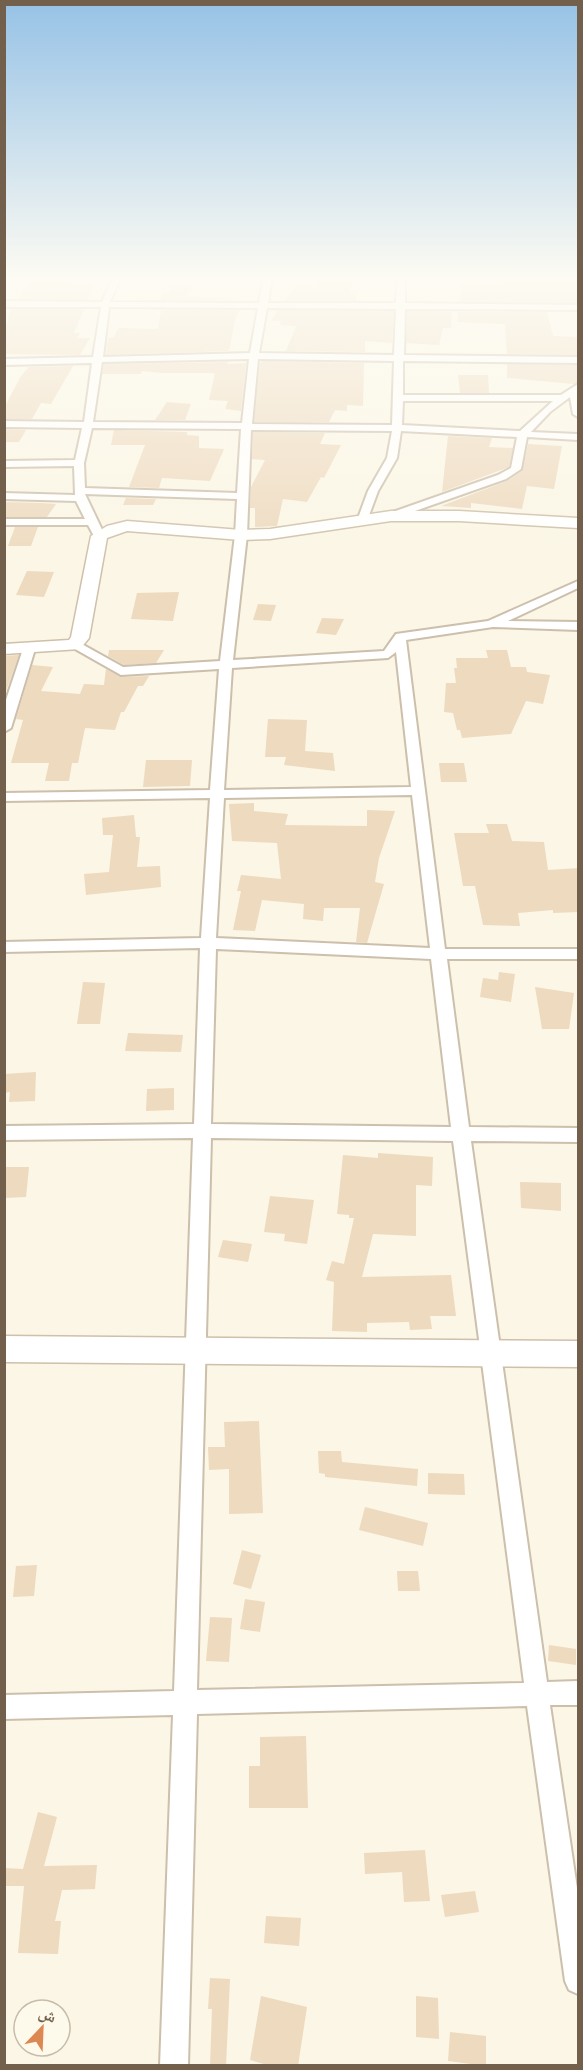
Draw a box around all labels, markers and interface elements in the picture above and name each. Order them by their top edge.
north arrow [12,1998,72,2058]
text: ش [36,2003,59,2027]

